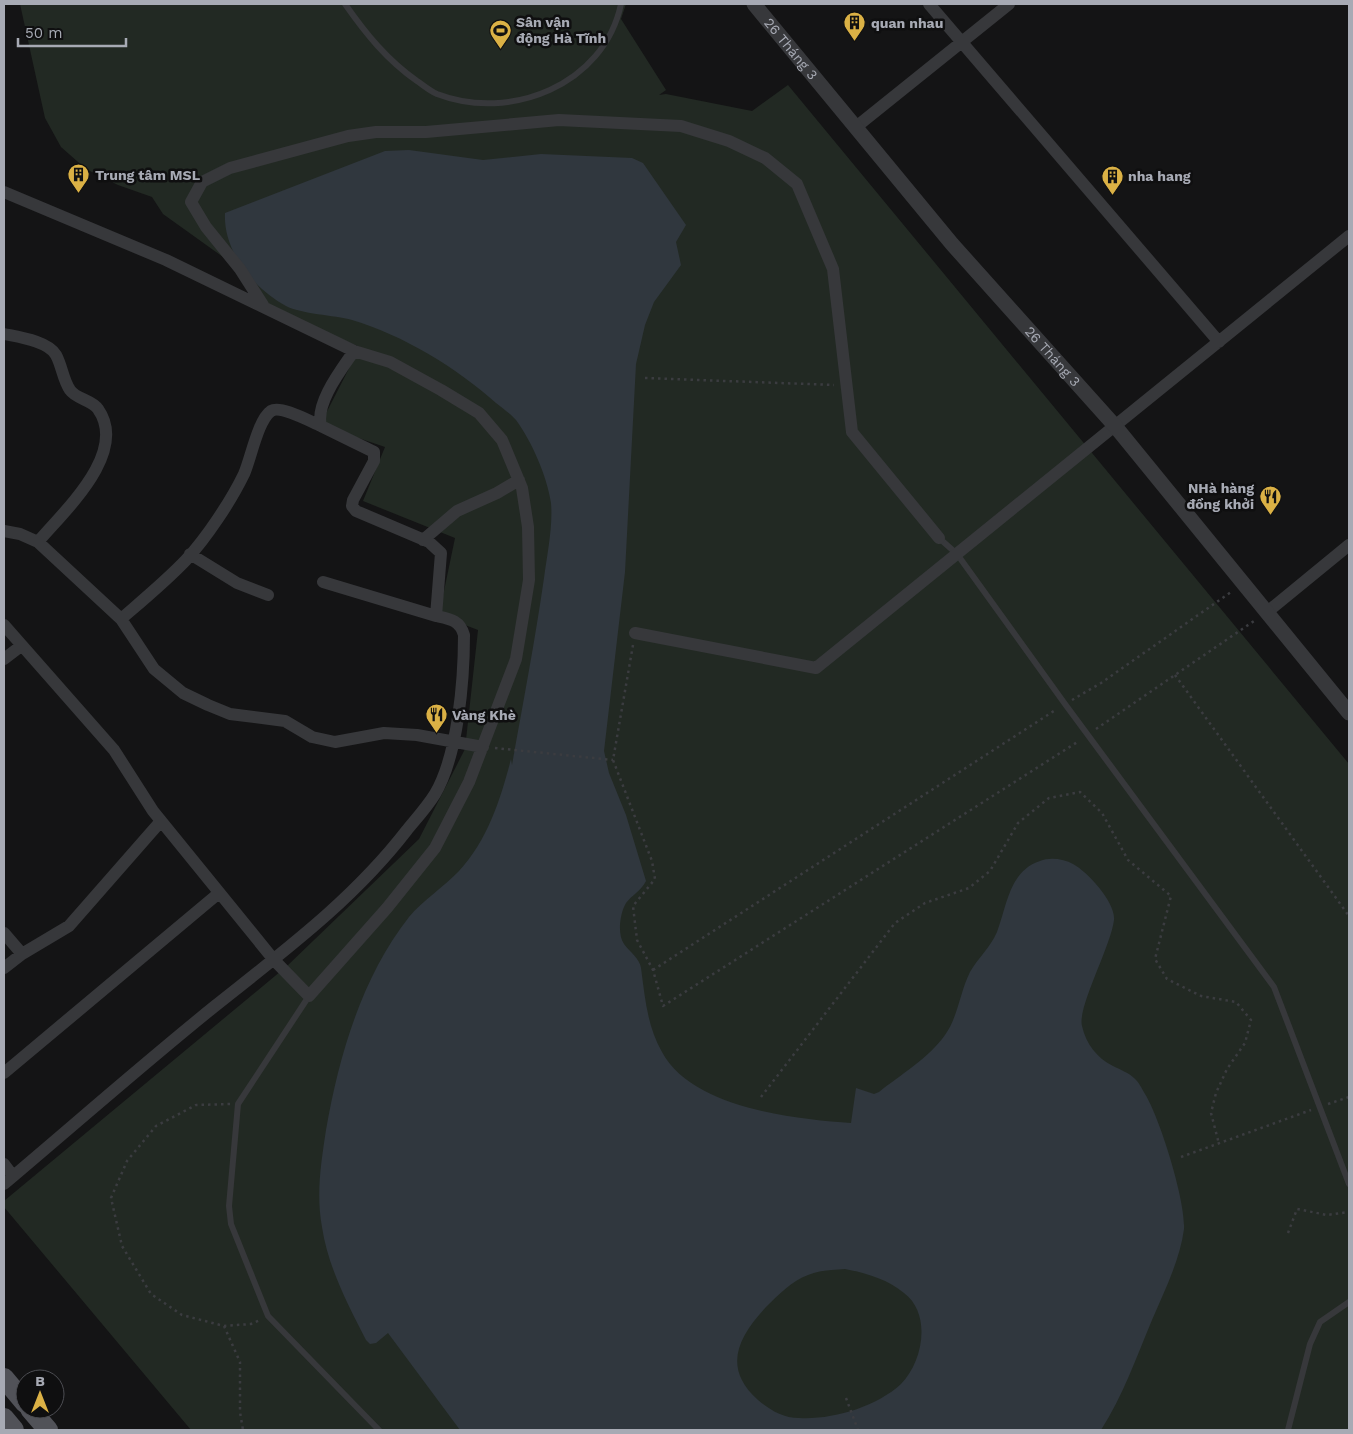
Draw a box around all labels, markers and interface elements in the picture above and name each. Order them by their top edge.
building icon: quan nhau [843,11,867,42]
place label: Sân vận động Hà Tĩnh [516,14,606,46]
scale bar [18,15,125,47]
street label: 26 Tháng 3 [761,15,821,83]
place label: quan nhau [871,15,943,31]
sports icon: Sân vận động Hà Tĩnh [488,18,512,49]
text: 50 m [25,24,62,42]
building icon: Trung tâm MSL [67,163,91,194]
building icon: nha hang [1100,164,1124,195]
place label: Trung tâm MSL [95,167,201,183]
place label: nha hang [1128,168,1191,184]
street label: 26 Tháng 3 [1022,323,1084,390]
place label: NHà hàng đồng khởi [1186,480,1254,512]
restaurant icon: NHà hàng đồng khởi [1258,484,1282,515]
restaurant icon: Vàng Khè [424,703,448,734]
place label: Vàng Khè [452,707,516,723]
north arrow [15,1369,65,1419]
text: B [35,1373,45,1389]

